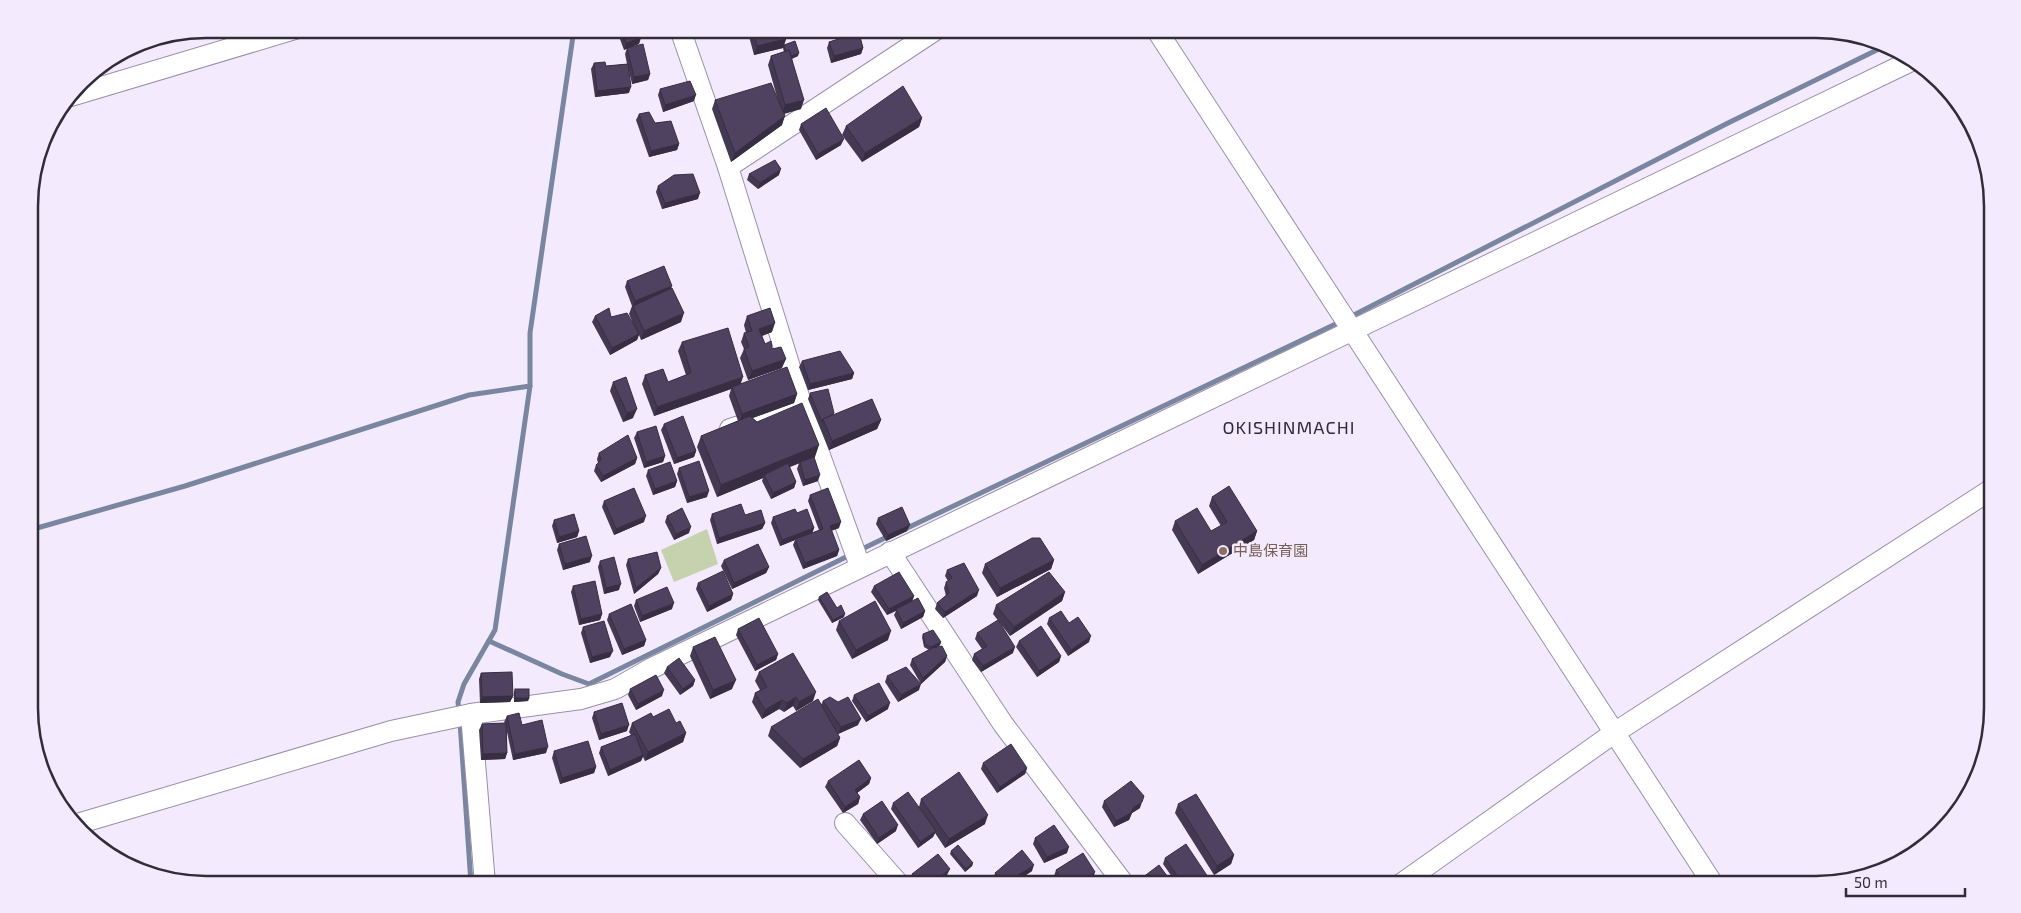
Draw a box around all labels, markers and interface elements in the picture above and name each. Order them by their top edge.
district label: OKISHINMACHI [1223,416,1355,438]
place label: 中島保育園 [1233,541,1308,559]
marker: 中島保育園 [1217,545,1229,557]
scale bar [1846,866,1965,898]
text: 50 m [1854,873,1888,891]

